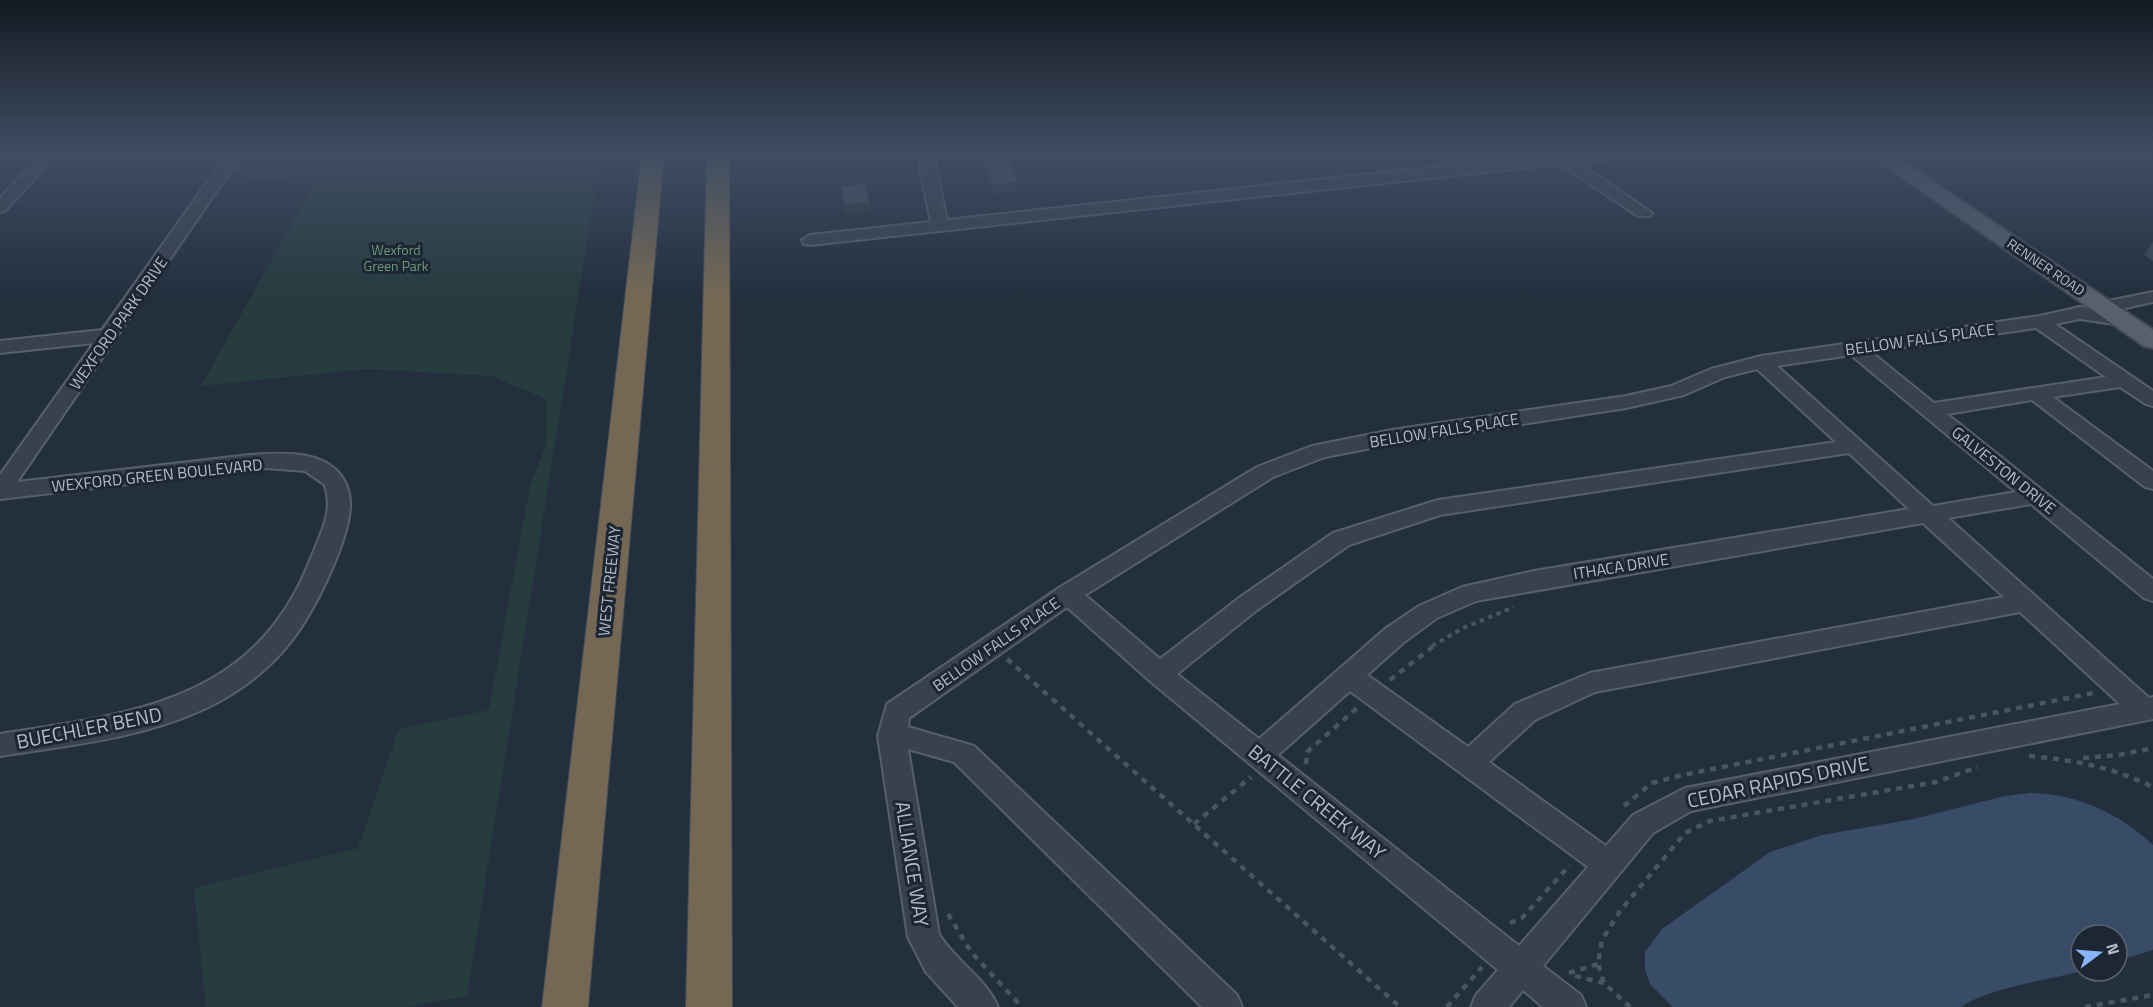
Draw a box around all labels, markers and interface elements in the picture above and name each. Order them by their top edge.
street label: RENNER ROAD [2003,233,2089,300]
park label: Wexford Green Park [364,239,429,276]
street label: WEXFORD PARK DRIVE [63,251,173,394]
street label: BELLOW FALLS PLACE [1844,317,1997,361]
street label: BELLOW FALLS PLACE [1368,406,1521,454]
street label: GALVESTON DRIVE [1947,420,2061,520]
street label: WEXFORD GREEN BOULEVARD [50,452,264,498]
street label: WEST FREEWAY [591,524,627,637]
street label: ITHACA DRIVE [1571,547,1671,585]
street label: BELLOW FALLS PLACE [927,591,1065,697]
street label: BUECHLER BEND [13,698,164,757]
street label: BATTLE CREEK WAY [1242,736,1393,867]
street label: CEDAR RAPIDS DRIVE [1684,747,1872,816]
street label: ALLIANCE WAY [887,799,938,929]
north arrow [2069,923,2129,983]
text: N [2100,940,2126,958]

